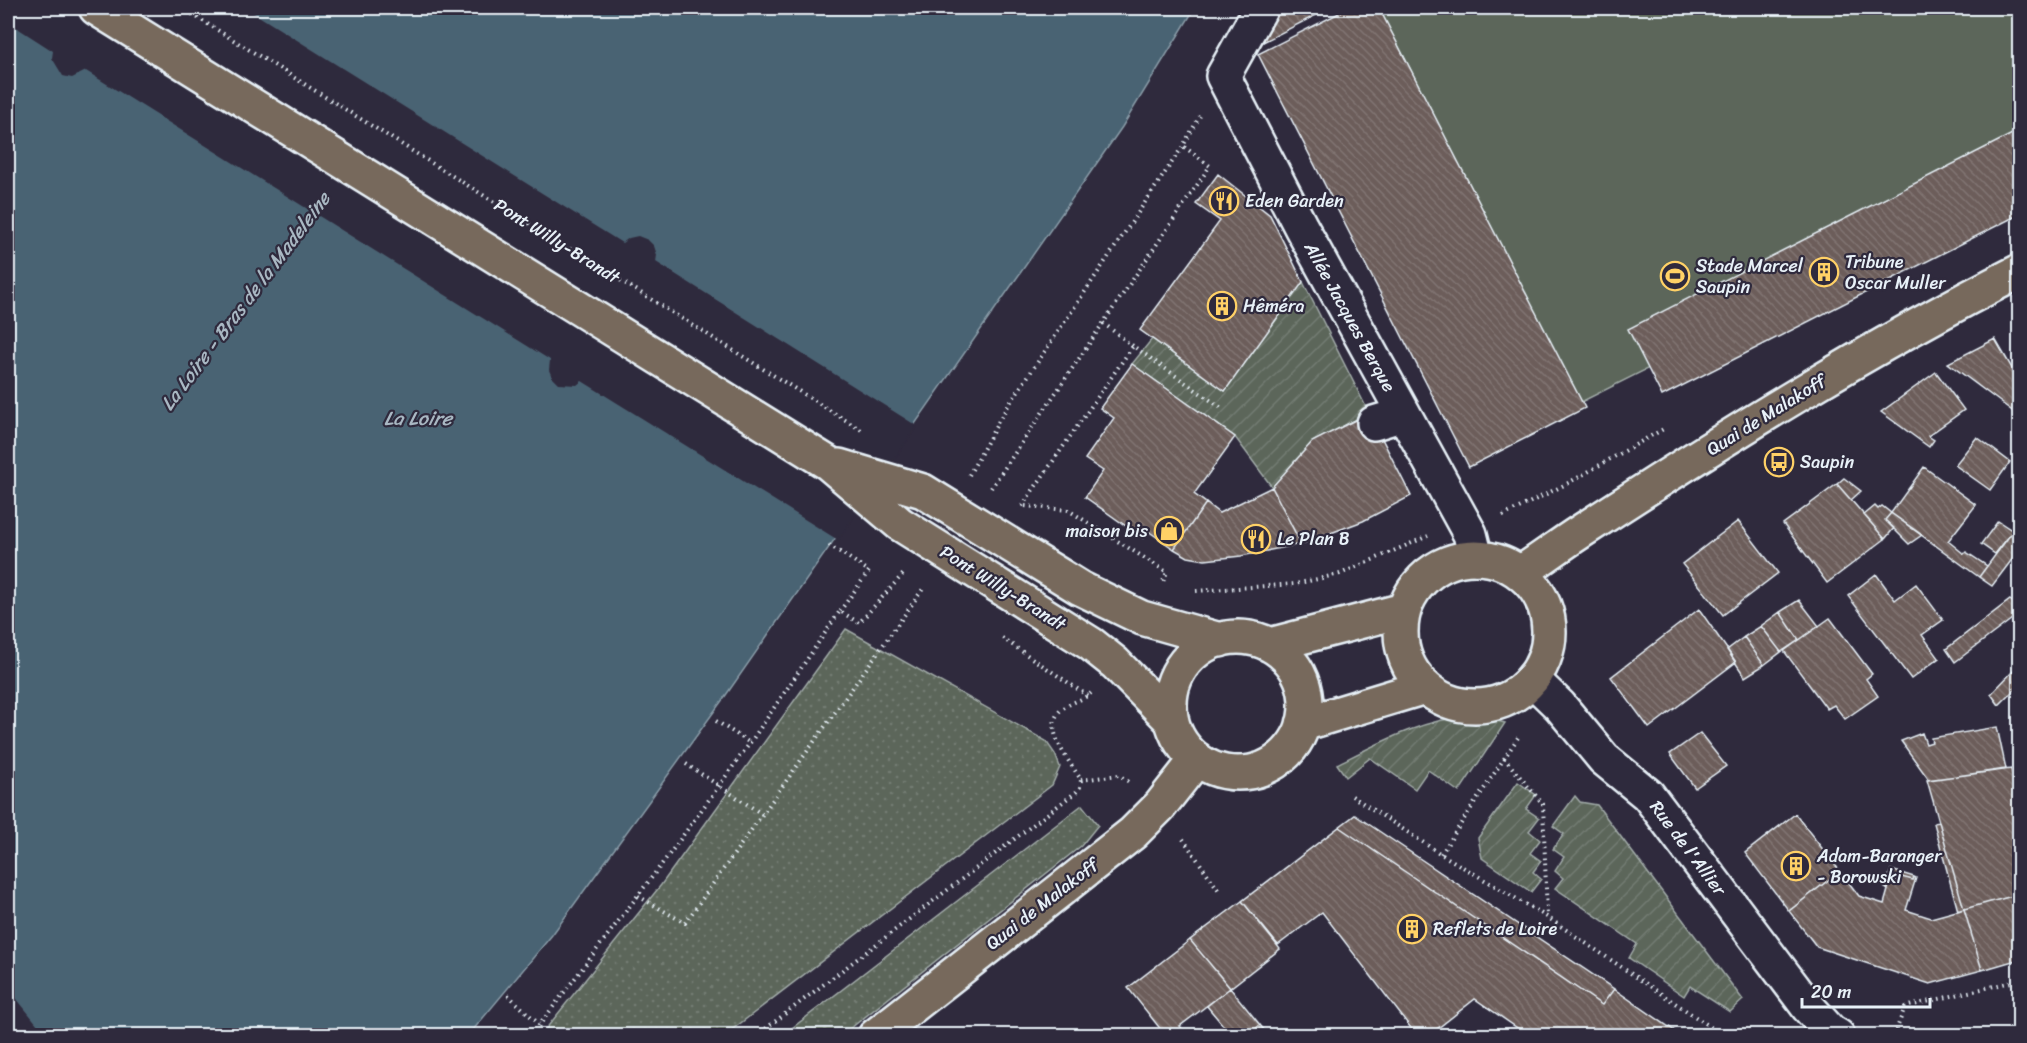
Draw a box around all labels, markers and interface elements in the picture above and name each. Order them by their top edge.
water label: La Loire - Bras de la Madeleine [151,182,341,418]
restaurant icon: Eden Garden [1208,185,1240,217]
place label: Eden Garden [1245,185,1344,217]
street label: Pont Willy-Brandt [488,189,627,293]
street label: Allée Jacques Berque [1295,235,1405,398]
place label: Tribune Oscar Muller [1845,246,1947,299]
place label: Stade Marcel Saupin [1696,250,1804,303]
building icon: Tribune Oscar Muller [1808,256,1840,288]
sports icon: Stade Marcel Saupin [1659,260,1691,292]
building icon: Hêméra [1206,290,1238,322]
place label: Hêméra [1243,290,1305,322]
street label: Quai de Malakoff [1700,364,1835,465]
water label: La Loire [384,401,454,436]
bus stop icon: Saupin [1763,446,1795,478]
place label: Saupin [1800,446,1854,478]
place label: maison bis [1065,515,1149,547]
shop icon: maison bis [1153,515,1185,547]
restaurant icon: Le Plan B [1240,523,1272,555]
place label: Le Plan B [1277,523,1350,555]
street label: Pont Willy-Brandt [934,536,1073,640]
street label: Rue de l'Allier [1641,793,1736,904]
place label: Adam-Baranger - Borowski [1816,840,1943,893]
street label: Quai de Malakoff [979,848,1108,958]
building icon: Adam-Baranger - Borowski [1780,850,1812,882]
building icon: Reflets de Loire [1396,913,1428,945]
place label: Reflets de Loire [1433,913,1557,945]
scale bar [1802,971,1930,1009]
text: 20 m [1811,976,1851,1008]

